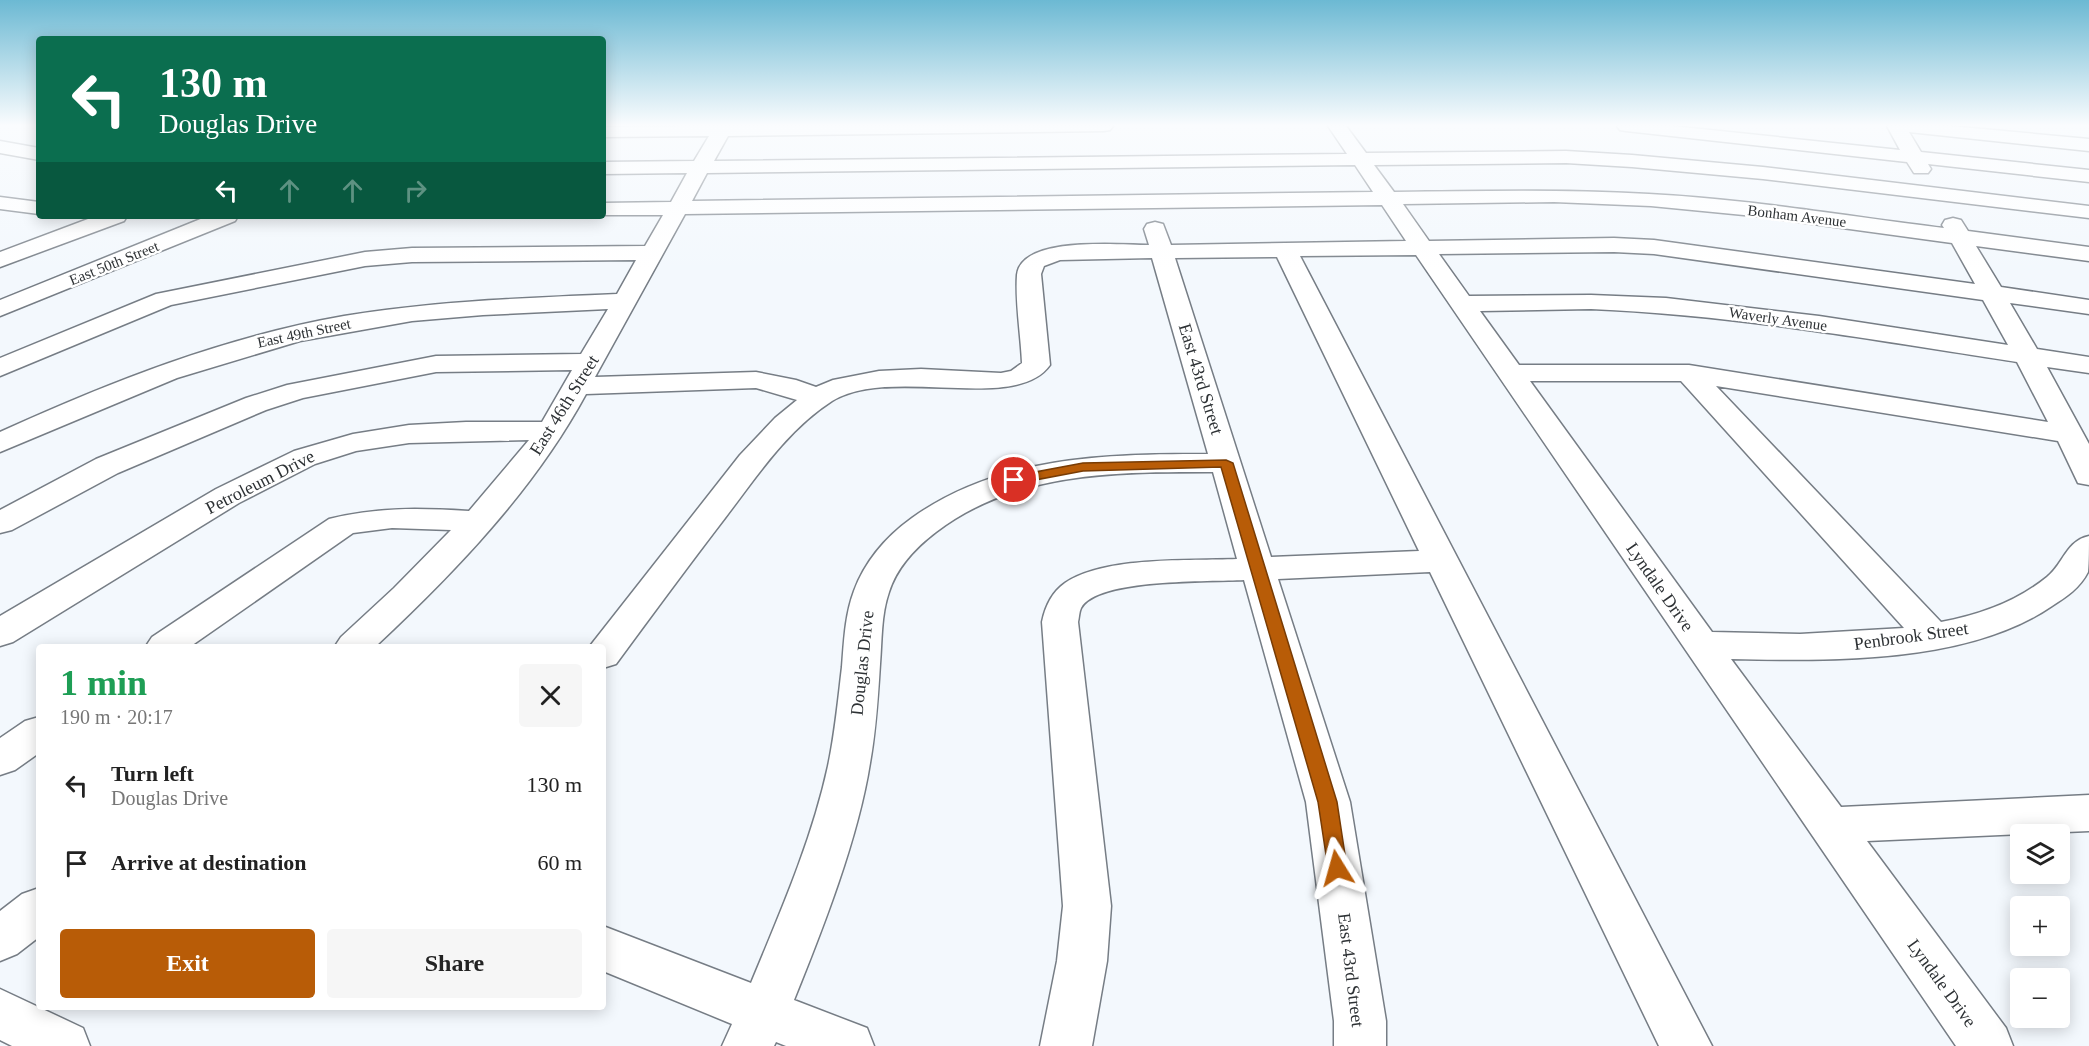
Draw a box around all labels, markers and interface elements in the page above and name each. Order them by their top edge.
icon: left [60,60,138,138]
text: 130 m [159,60,268,106]
text: Douglas Drive [159,109,317,139]
icon: left [210,174,243,207]
icon: ahead [273,174,306,207]
icon: ahead [336,174,369,207]
icon: right [399,174,432,207]
street label: Bonham Avenue [1747,202,1848,230]
street label: East 50th Street [67,237,162,288]
street label: Waverly Avenue [1728,304,1828,334]
street label: East 49th Street [256,315,353,351]
street label: East 43rd Street [1175,321,1227,437]
street label: East 46th Street [525,351,603,459]
street label: Petroleum Drive [202,446,318,518]
pin [988,454,1039,505]
icon: arrive [997,463,1030,496]
street label: Lyndale Drive [1622,539,1698,635]
street label: Douglas Drive [847,609,877,716]
street label: Penbrook Street [1852,618,1970,654]
text: 1 min [60,663,147,703]
button: close [519,664,582,727]
text: 190 m · 20:17 [60,706,173,728]
text: Turn left [111,761,194,786]
icon: left [60,769,93,802]
text: 130 m [526,772,582,797]
text: Douglas Drive [111,787,228,809]
map controls [2010,824,2070,1028]
button: layers [2010,824,2070,884]
position arrow [1305,836,1369,900]
icon: arrive [60,847,93,880]
text: Arrive at destination [111,850,307,875]
text: 60 m [537,850,582,875]
button: + [2010,896,2070,956]
street label: East 43rd Street [1334,912,1368,1028]
button: Exit [60,929,315,998]
button: Share [327,929,582,998]
street label: Lyndale Drive [1904,935,1981,1031]
button: − [2010,968,2070,1028]

